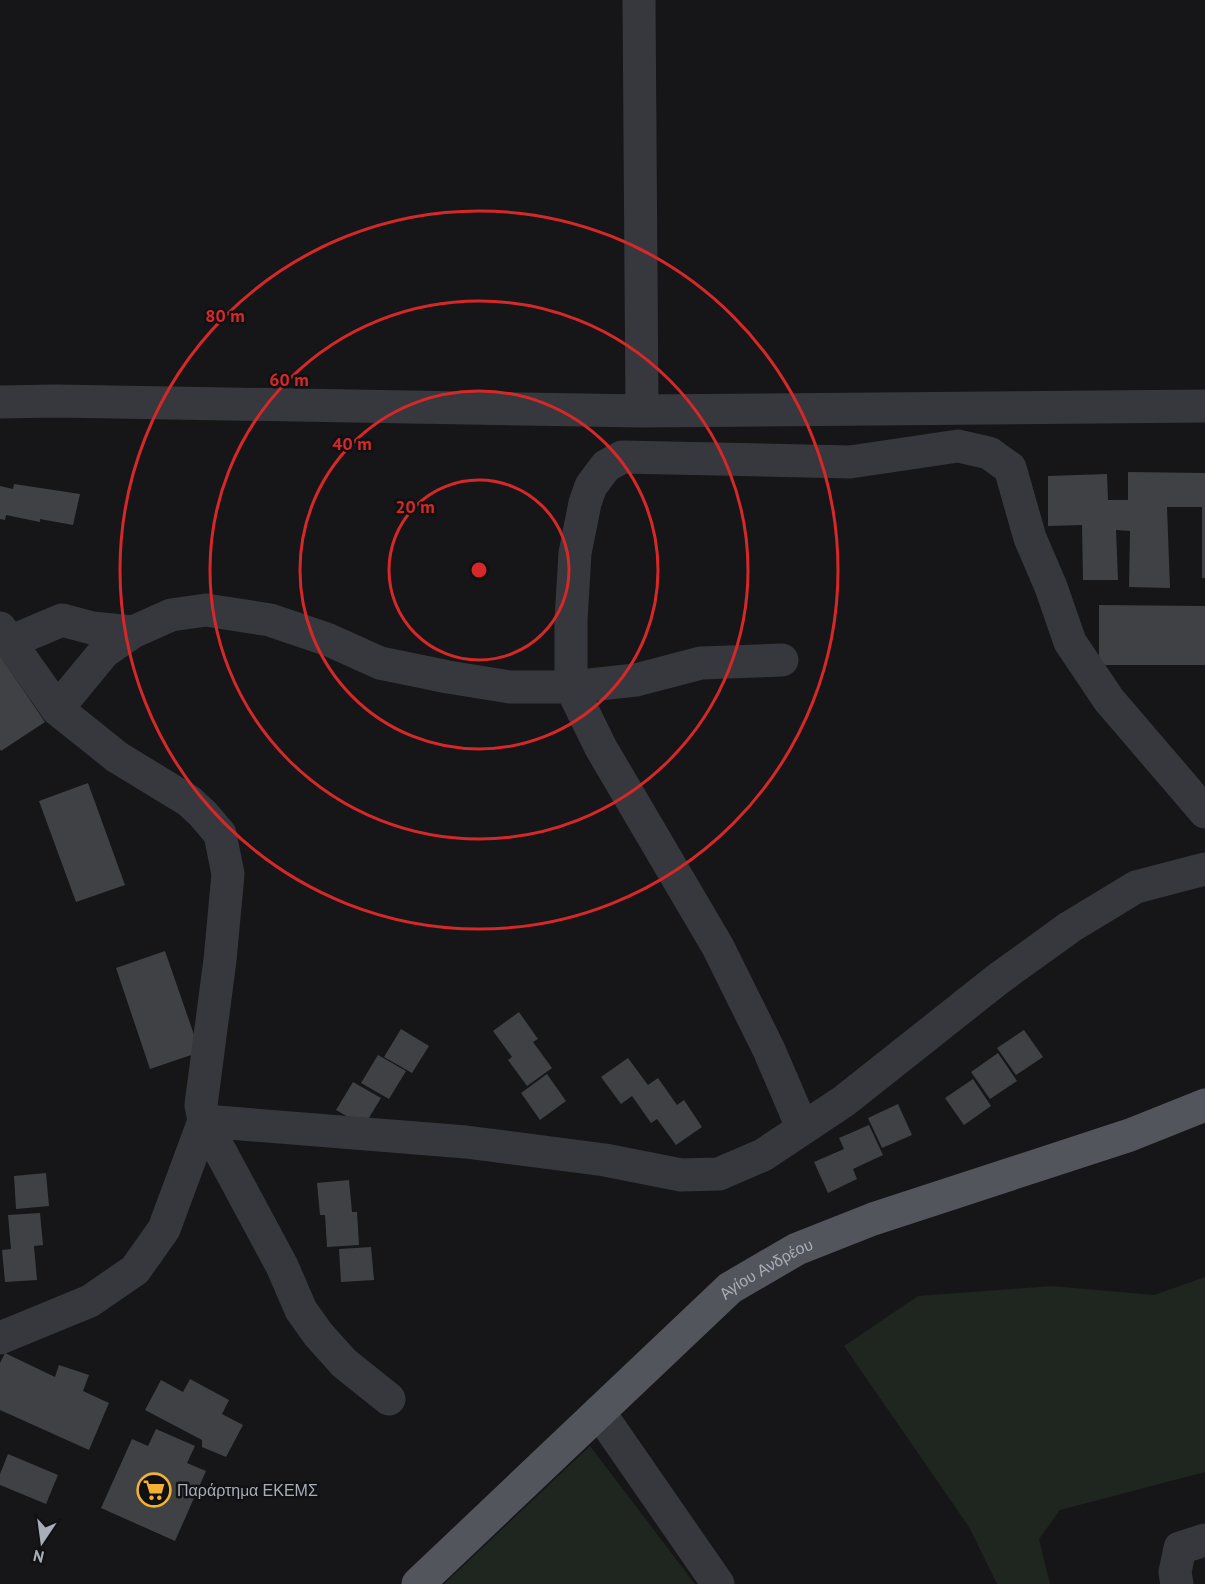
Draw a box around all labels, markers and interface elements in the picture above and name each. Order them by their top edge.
text: 80 m [205,304,245,327]
text: 60 m [269,368,309,391]
text: 40 m [332,432,372,455]
text: 20 m [395,495,435,518]
centre of rings [469,560,489,580]
street label: Αγίου Ανδρέου [715,1234,816,1303]
supermarket icon: Παράρτημα ΕΚΕΜΣ [136,1472,172,1508]
place label: Παράρτημα ΕΚΕΜΣ [177,1480,318,1500]
north arrow [12,1512,72,1572]
text: N [31,1546,46,1568]

